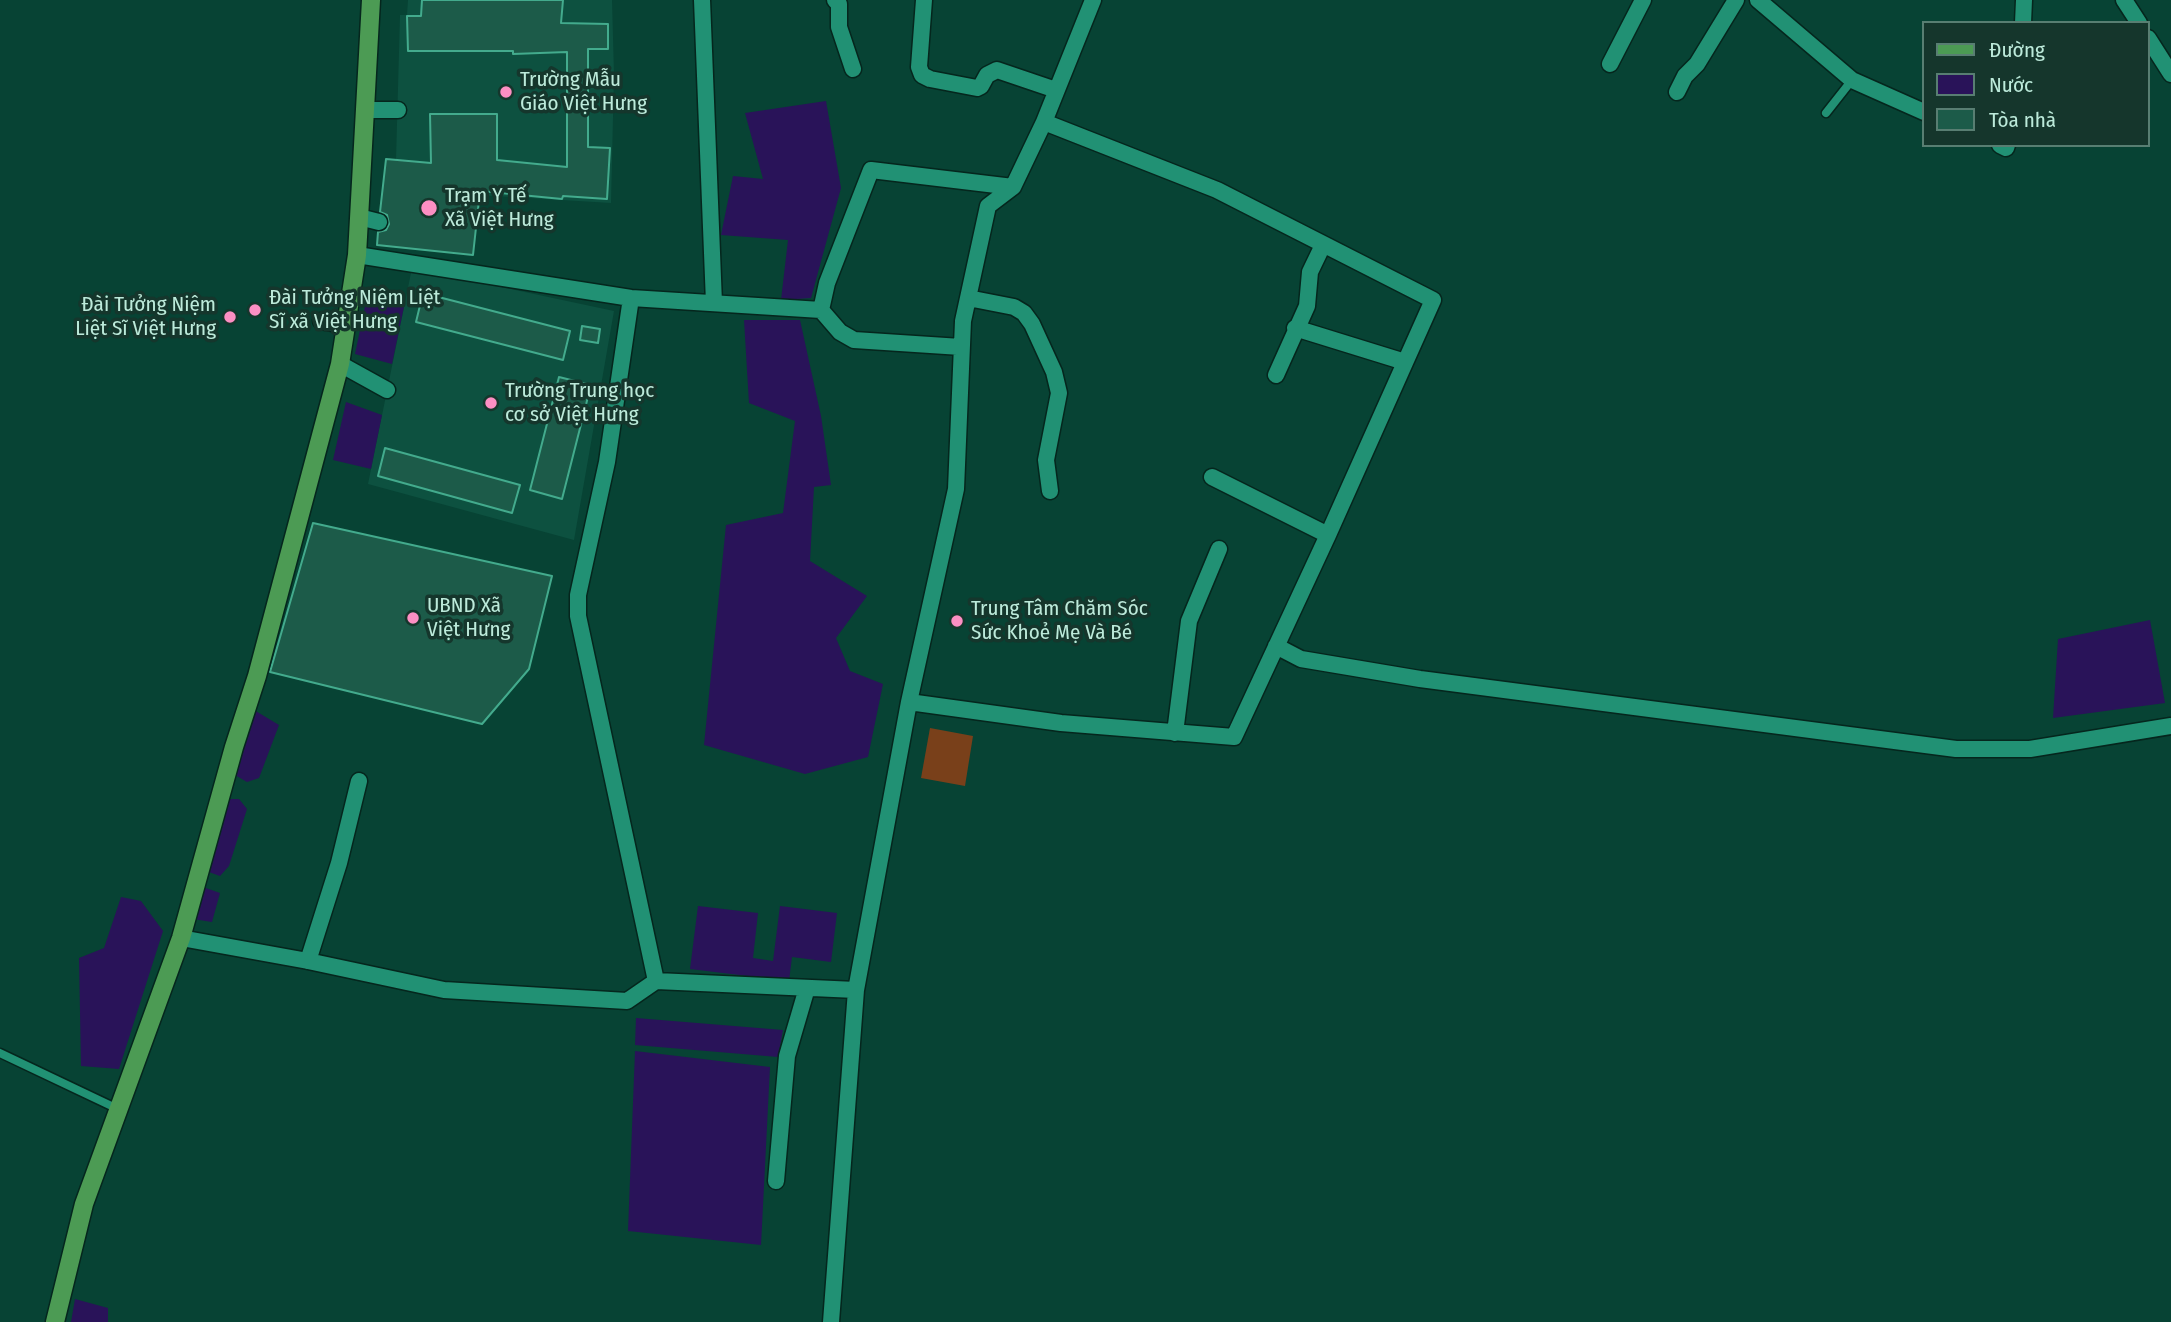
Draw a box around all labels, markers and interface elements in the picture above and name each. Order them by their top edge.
legend [1923,21,2150,147]
text: Đường [1989,37,2045,63]
place label: Trường Mẫu Giáo Việt Hưng [520,67,647,117]
text: Nước [1989,72,2033,98]
marker: Trường Mẫu Giáo Việt Hưng [498,84,514,100]
text: Tòa nhà [1989,107,2056,133]
place label: Trạm Y Tế Xã Việt Hưng [445,183,554,233]
marker: Trạm Y Tế Xã Việt Hưng [419,198,439,218]
place label: Đài Tưởng Niệm Liệt Sĩ xã Việt Hưng [269,285,440,335]
place label: Đài Tưởng Niệm Liệt Sĩ Việt Hưng [75,292,216,342]
marker: Đài Tưởng Niệm Liệt Sĩ xã Việt Hưng [247,302,263,318]
marker: Đài Tưởng Niệm Liệt Sĩ Việt Hưng [222,309,238,325]
place label: Trường Trung học cơ sở Việt Hưng [505,378,654,428]
marker: Trường Trung học cơ sở Việt Hưng [483,395,499,411]
place label: UBND Xã Việt Hưng [427,593,510,643]
place label: Trung Tâm Chăm Sóc Sức Khoẻ Mẹ Và Bé [971,596,1148,646]
marker: UBND Xã Việt Hưng [405,610,421,626]
marker: Trung Tâm Chăm Sóc Sức Khoẻ Mẹ Và Bé [949,613,965,629]

